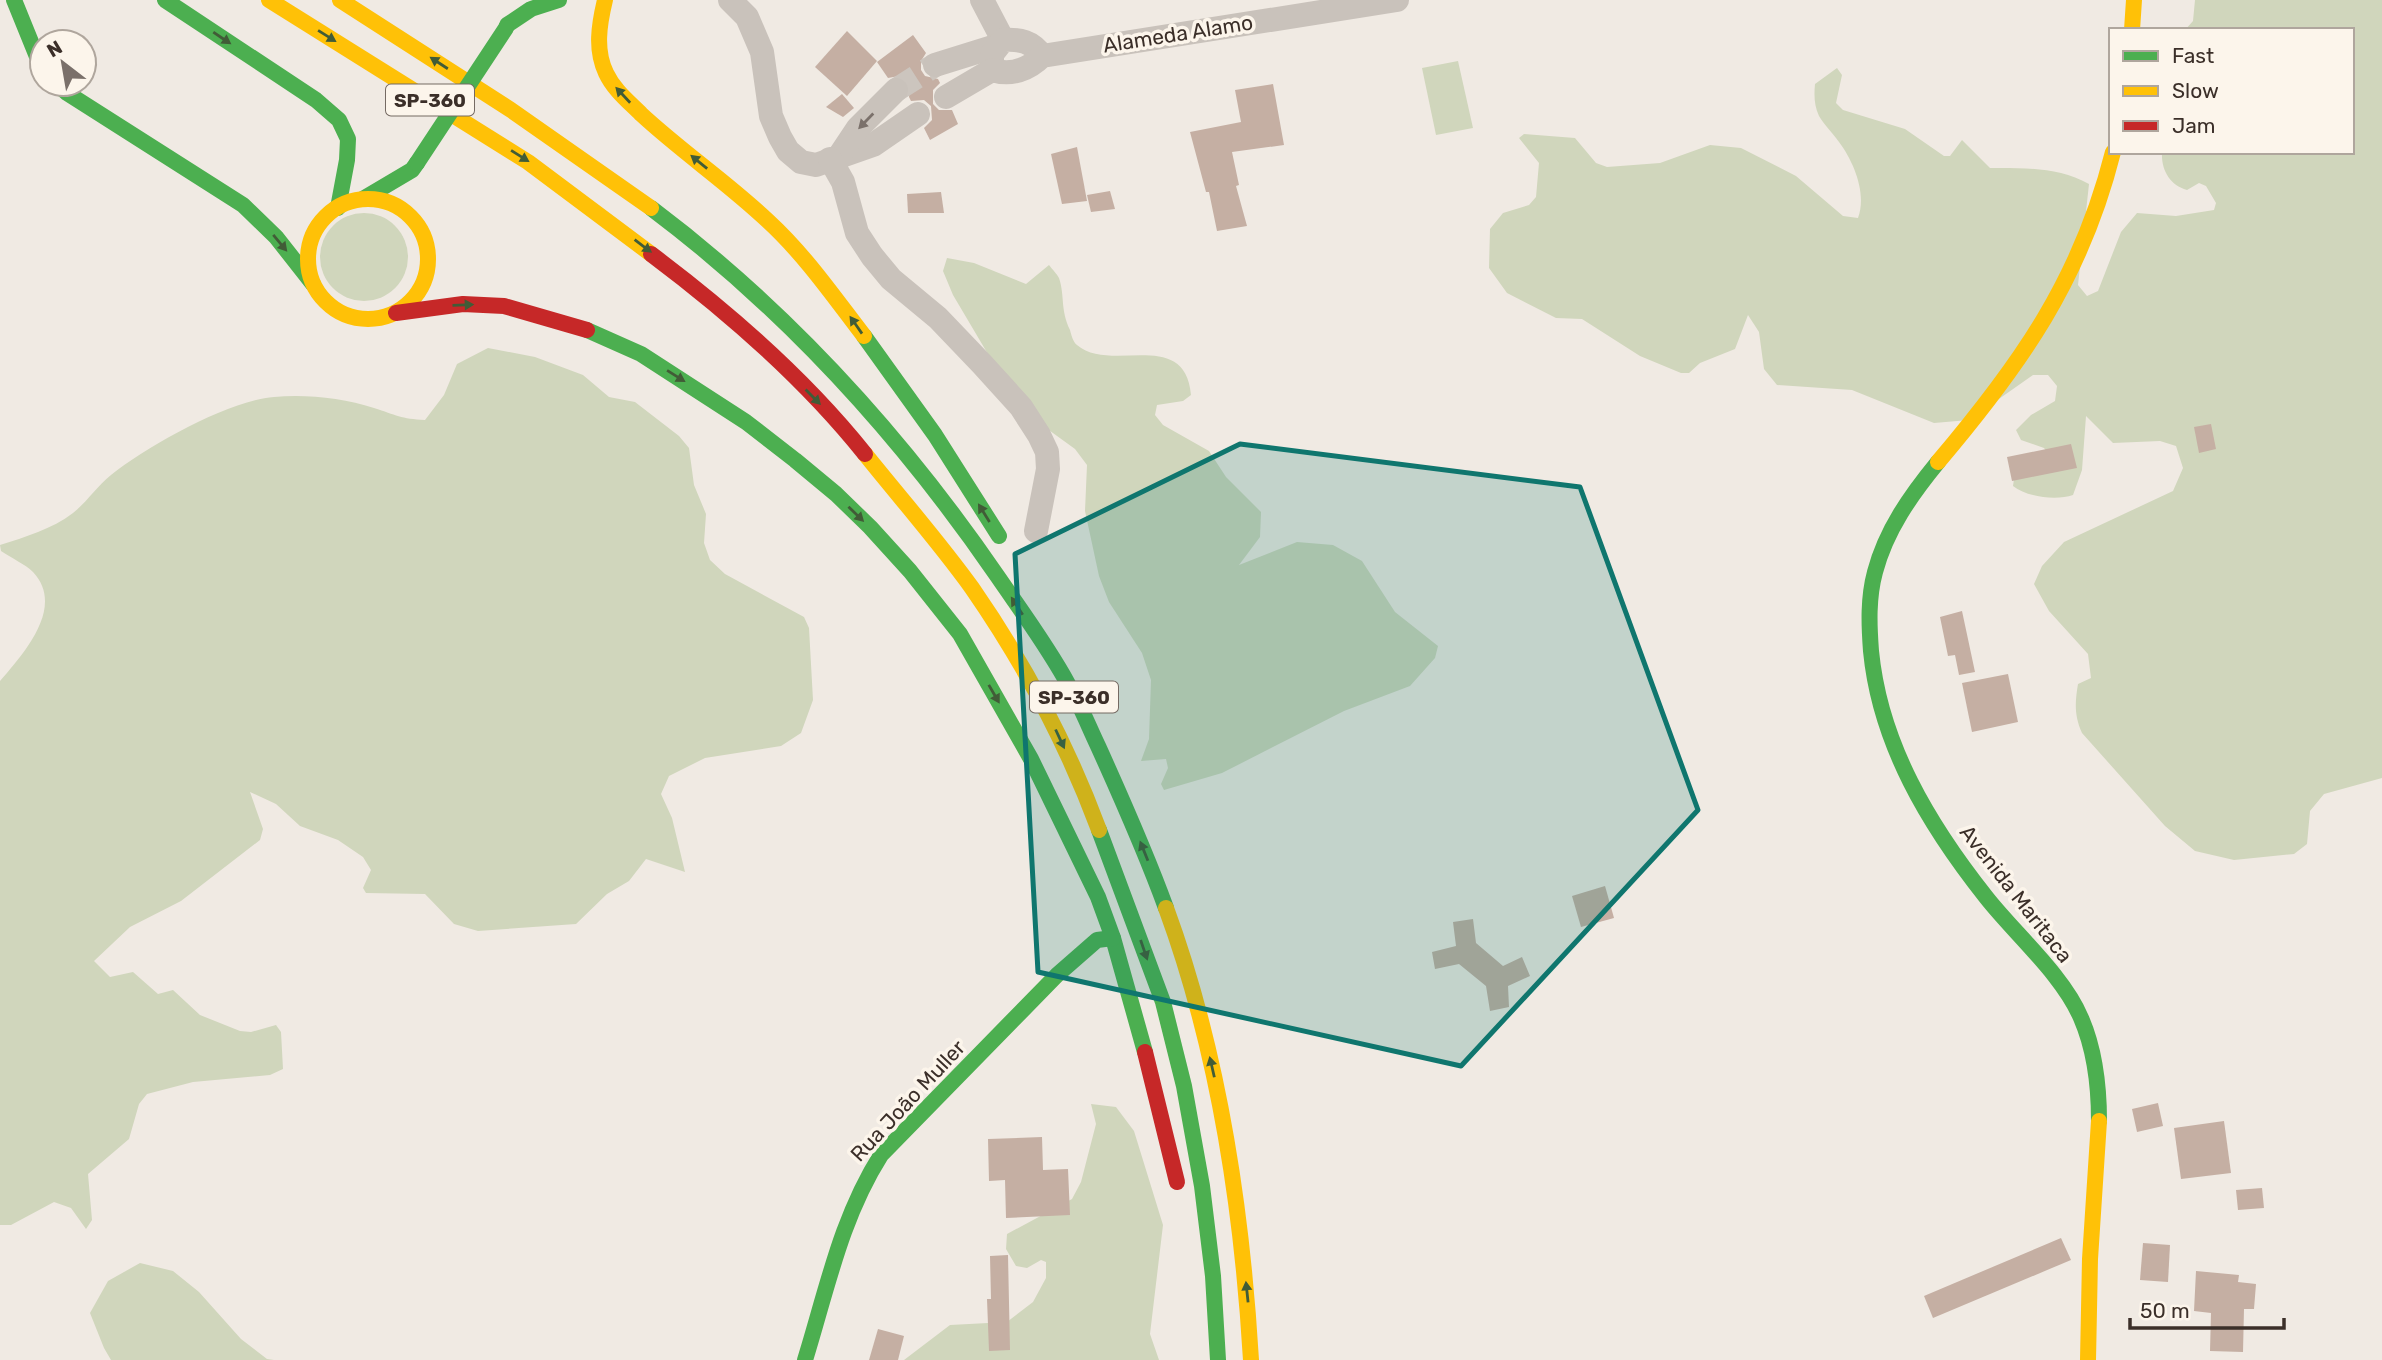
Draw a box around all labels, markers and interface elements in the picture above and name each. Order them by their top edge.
street label: Alameda Alamo [1101,9,1255,58]
north arrow [28,28,98,98]
legend [2109,28,2354,154]
one-way arrow [317,30,336,43]
one-way arrow [212,31,232,44]
text: N [43,35,66,62]
text: Fast [2172,43,2214,68]
one-way arrow [429,57,449,70]
text: Slow [2172,78,2219,103]
road number: SP-360 [386,85,474,116]
one-way arrow [615,87,632,104]
one-way arrow [858,112,874,129]
text: Jam [2172,113,2216,138]
one-way arrow [510,150,529,163]
one-way arrow [690,155,707,170]
one-way arrow [272,234,287,251]
one-way arrow [634,239,652,253]
one-way arrow [452,299,474,311]
one-way arrow [849,316,863,334]
one-way arrow [666,369,685,382]
one-way arrow [805,389,821,405]
one-way arrow [978,503,991,522]
one-way arrow [847,505,864,521]
one-way arrow [1010,597,1024,615]
road number: SP-360 [1030,682,1118,712]
one-way arrow [987,684,1000,703]
one-way arrow [1054,729,1066,749]
street label: Avenida Maritaca [1955,820,2078,967]
one-way arrow [1138,840,1149,861]
one-way arrow [1139,940,1150,961]
street label: Rua João Muller [845,1035,970,1166]
one-way arrow [1206,1056,1217,1078]
one-way arrow [1241,1281,1252,1303]
scale bar [2130,1286,2284,1330]
text: 50 m [2140,1298,2190,1323]

